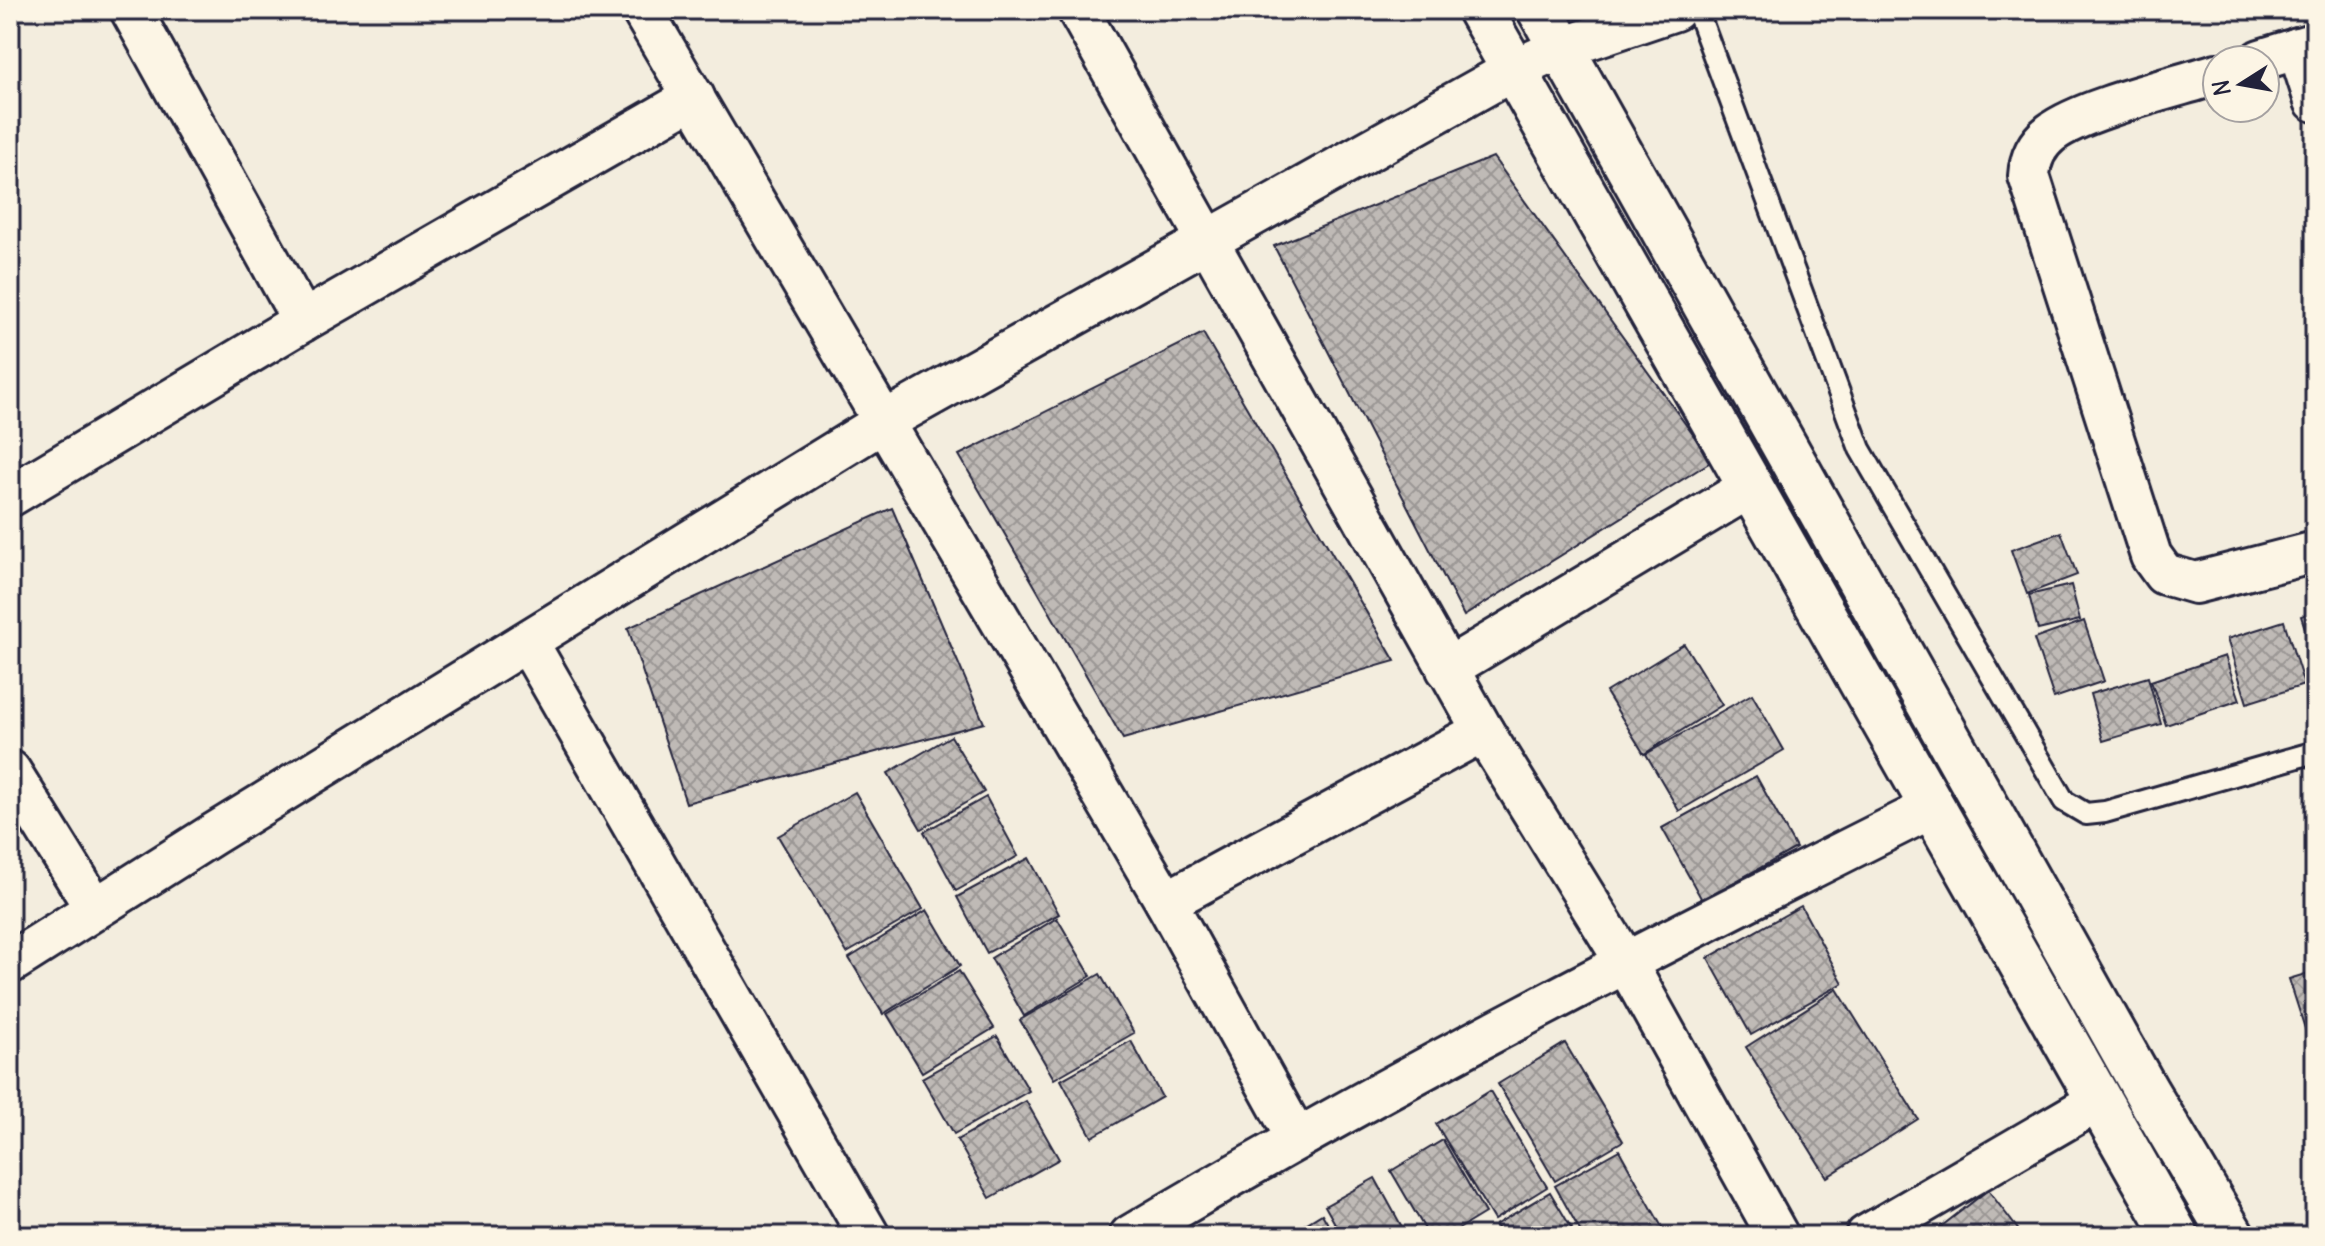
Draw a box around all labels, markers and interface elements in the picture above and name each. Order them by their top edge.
north arrow [2201,44,2281,124]
text: N [2206,78,2237,98]

